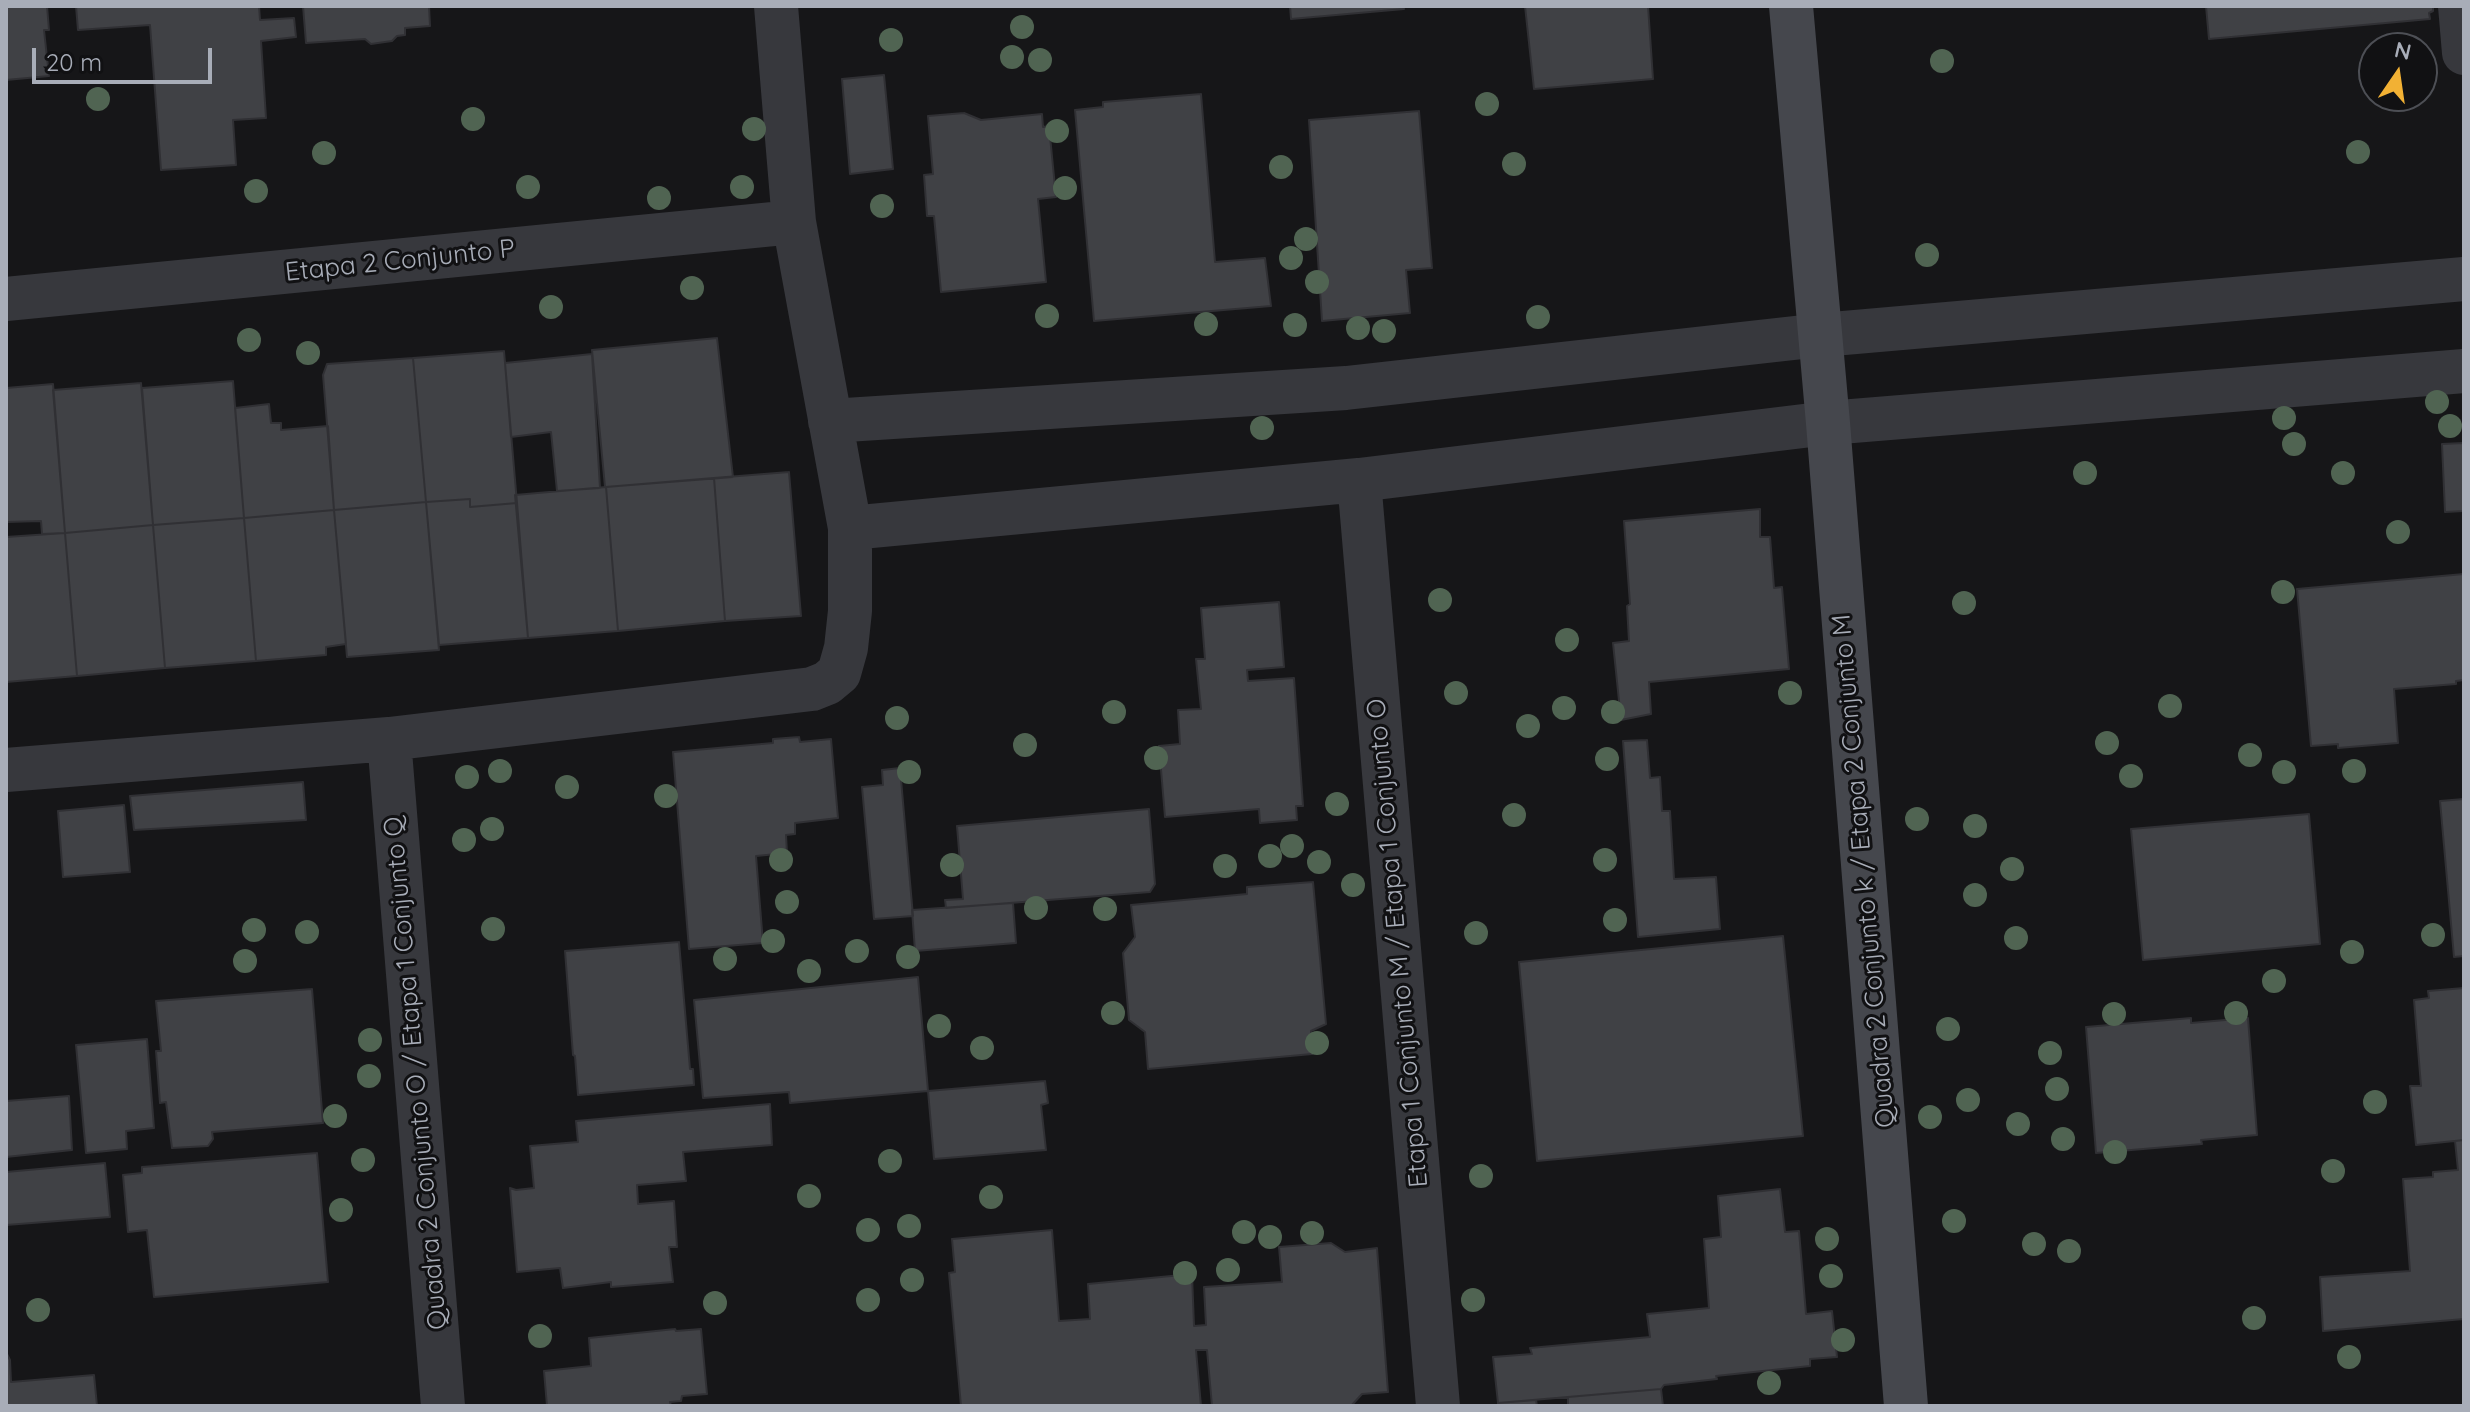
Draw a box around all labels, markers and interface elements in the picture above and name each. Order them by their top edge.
scale bar [36,32,216,82]
north arrow [2358,32,2438,112]
text: N [2392,35,2414,66]
text: 20 m [46,47,102,77]
street label: Etapa 2 Conjunto P [284,233,516,289]
street label: Quadra 2 Conjunto k / Etapa 2 Conjunto M [1826,613,1902,1129]
street label: Etapa 1 Conjunto M / Etapa 1 Conjunto O [1361,697,1435,1189]
street label: Quadra 2 Conjunto O / Etapa 1 Conjunto Q [378,815,454,1331]

